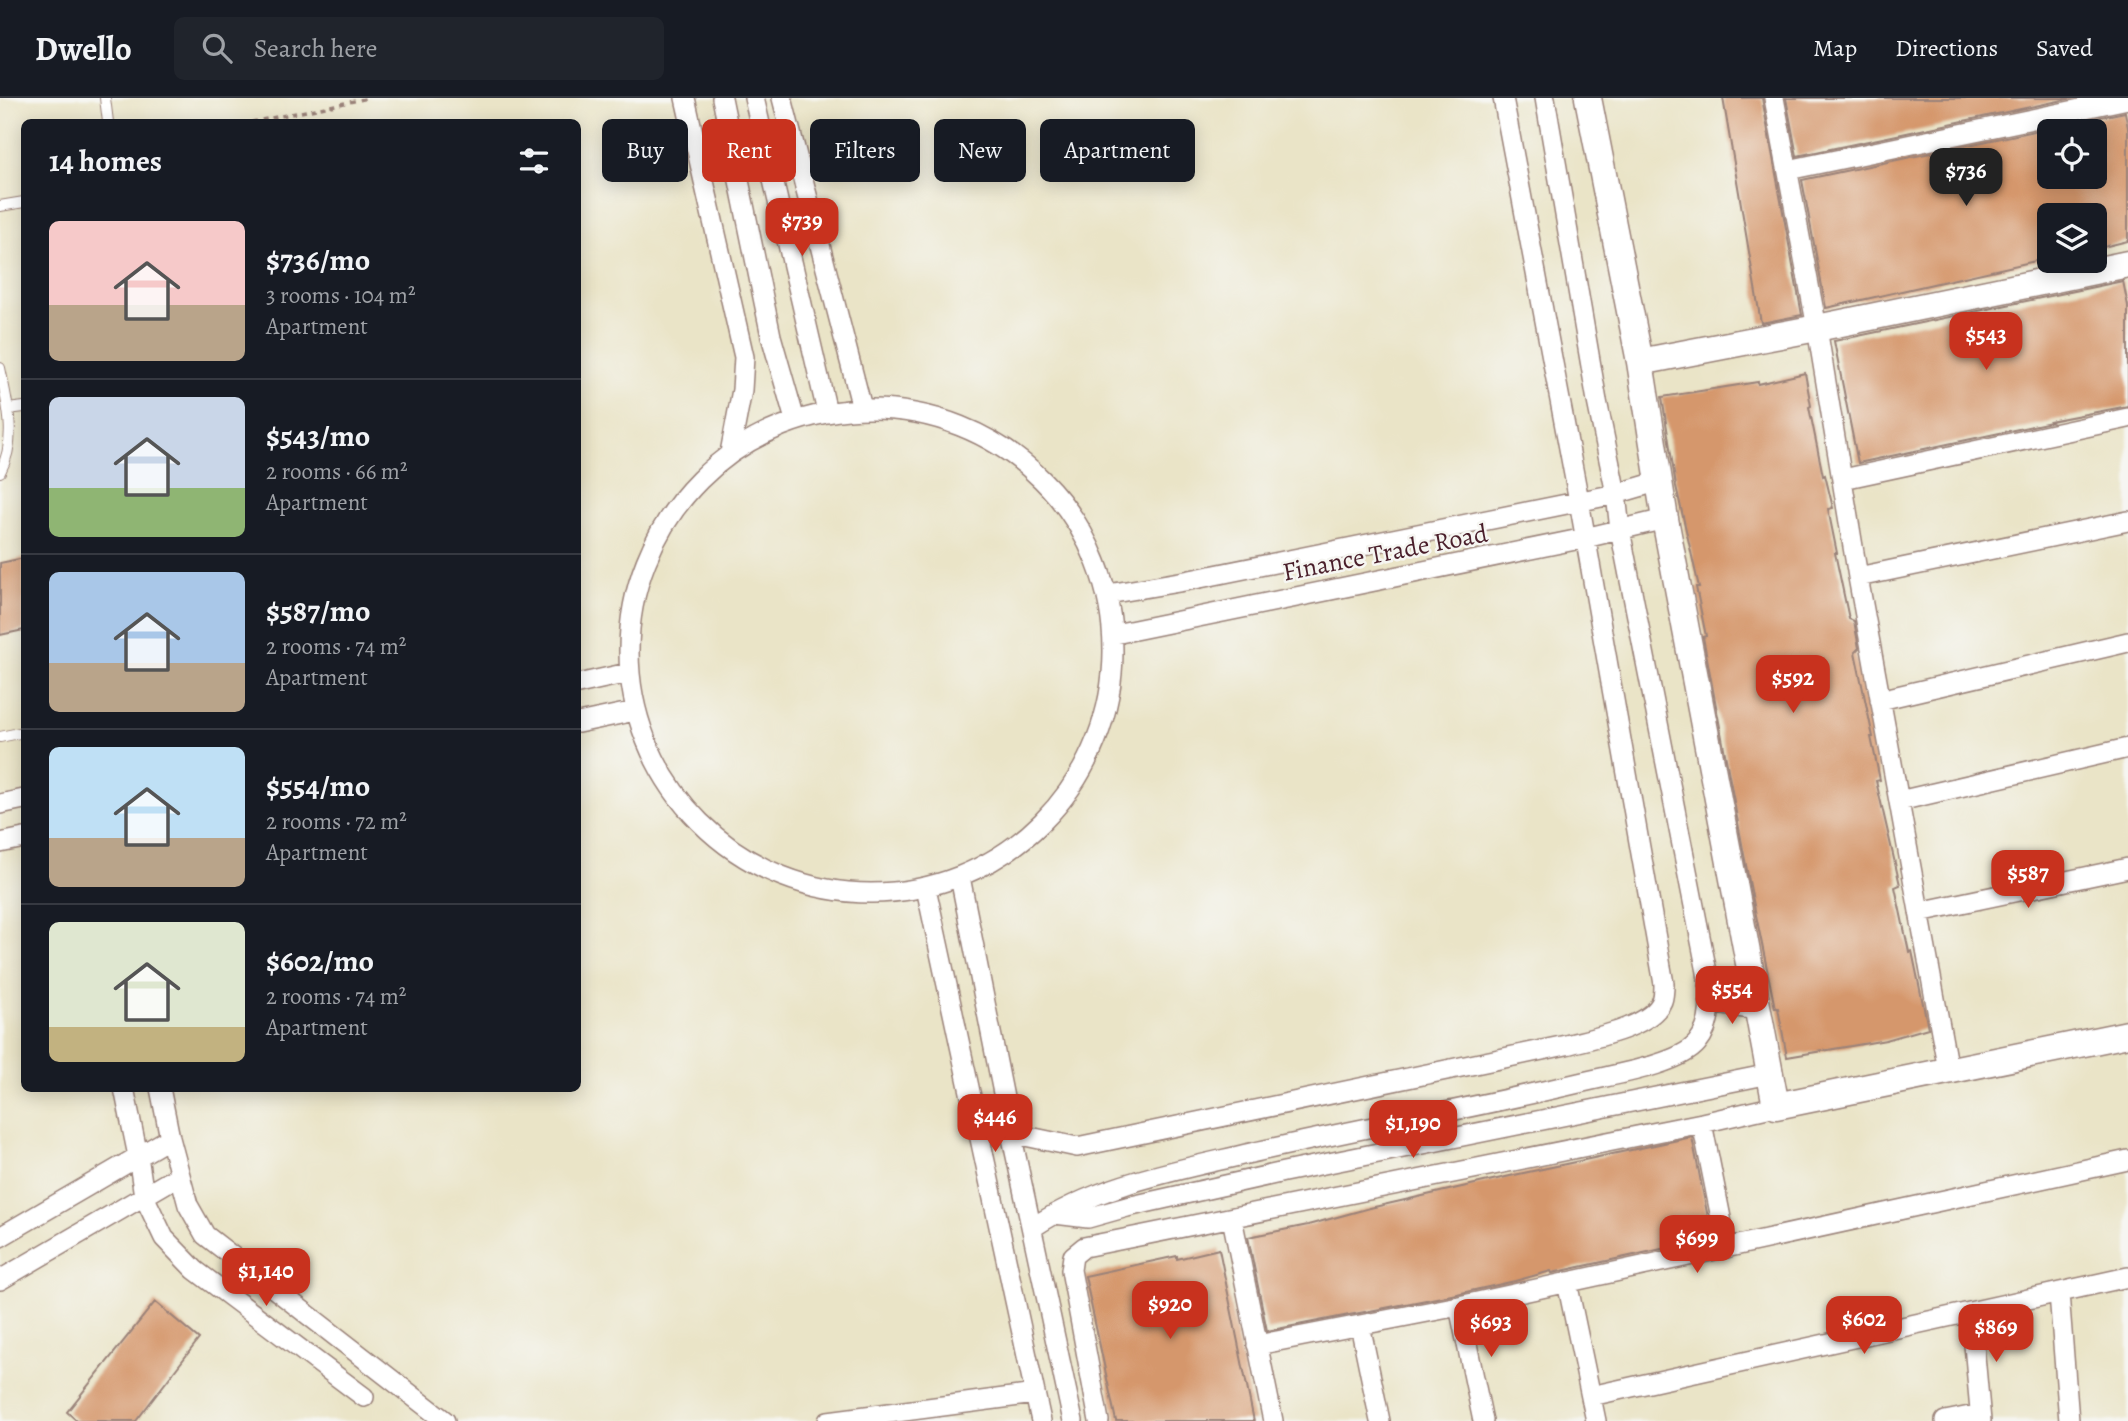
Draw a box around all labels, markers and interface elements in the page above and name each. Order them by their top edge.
search box [174,17,664,80]
text: Dwello [35,26,132,71]
icon: search [198,29,236,67]
text: Search here [254,31,377,66]
text: Map [1813,32,1857,64]
text: Directions [1895,32,1998,64]
text: Saved [2036,32,2093,64]
chip: Buy [602,119,688,182]
chip: Rent [702,119,796,182]
chip: Filters [810,119,920,182]
chip: New [934,119,1026,182]
chip: Apartment [1040,119,1195,182]
map controls [2037,119,2107,273]
button: locate [2037,119,2107,189]
text: 14 homes [49,141,162,181]
icon: filters [515,142,553,180]
pin: $736 [1925,148,2007,208]
text: $736 [1945,155,1987,186]
pin: $739 [761,198,843,258]
button: layers [2037,203,2107,273]
text: $739 [781,205,823,236]
text: $736/mo [266,240,370,280]
icon: home [105,249,189,333]
text: 3 rooms · 104 m² [266,280,415,311]
text: Apartment [266,311,368,342]
pin: $543 [1945,313,2027,372]
text: $543 [1965,319,2007,350]
text: $543/mo [266,416,370,456]
icon: home [105,425,189,509]
text: 2 rooms · 66 m² [266,456,408,487]
text: Apartment [266,487,368,518]
street label: Finance Trade Road [1280,515,1491,590]
text: $587/mo [266,591,371,631]
icon: home [105,600,189,684]
text: 2 rooms · 74 m² [266,631,406,662]
pin: $592 [1752,656,1834,715]
text: Apartment [266,662,368,693]
text: $592 [1772,662,1814,693]
text: $554/mo [266,766,370,806]
icon: home [105,775,189,859]
text: 2 rooms · 72 m² [266,806,407,837]
text: Apartment [266,837,368,868]
pin: $587 [1987,850,2069,910]
text: $587 [2007,857,2049,888]
text: $602/mo [266,941,374,981]
icon: home [105,950,189,1034]
pin: $554 [1691,967,1773,1026]
text: $554 [1711,973,1753,1004]
text: 2 rooms · 74 m² [266,981,406,1012]
text: Apartment [266,1012,368,1043]
pin: $446 [954,1094,1036,1154]
pin: $1,190 [1356,1100,1470,1160]
text: $446 [973,1101,1017,1132]
text: $1,190 [1385,1107,1441,1138]
pin: $699 [1656,1216,1738,1275]
text: $699 [1676,1222,1718,1253]
pin: $1,140 [209,1248,323,1308]
text: $1,140 [238,1255,294,1286]
pin: $920 [1129,1282,1211,1341]
text: $920 [1148,1288,1192,1319]
pin: $602 [1823,1296,1905,1356]
pin: $693 [1450,1300,1532,1359]
text: $602 [1842,1303,1886,1334]
pin: $869 [1955,1304,2037,1364]
text: $693 [1470,1306,1512,1337]
text: $869 [1974,1311,2018,1342]

